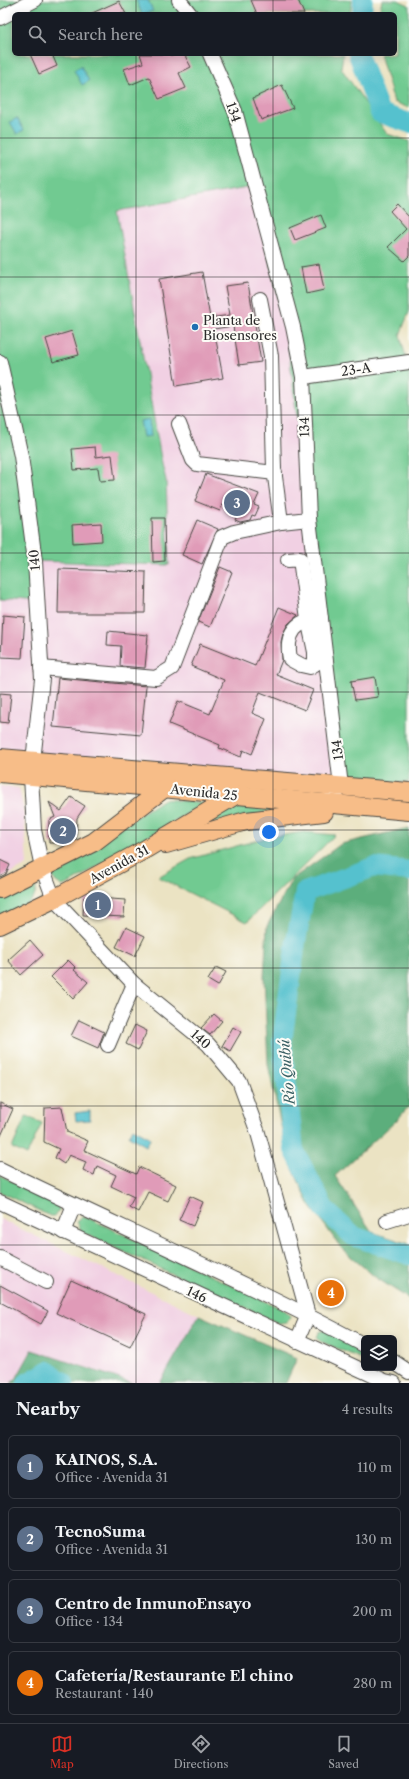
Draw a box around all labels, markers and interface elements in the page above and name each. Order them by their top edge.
search box [12,12,397,56]
icon: search [26,23,48,45]
text: Search here [58,25,143,44]
street label: 134 [223,100,245,124]
place label: Planta de Biosensores [203,312,277,343]
marker: Planta de Biosensores [190,322,200,332]
street label: 23-A [340,359,372,379]
street label: 134 [296,417,312,437]
pin: 3 [224,488,250,518]
street label: 140 [25,549,43,571]
street label: 134 [328,739,346,761]
street label: Avenida 25 [169,780,238,803]
pin: 2 [50,816,76,846]
your location [259,822,279,842]
street label: Avenida 31 [86,841,152,887]
pin: 1 [85,890,111,920]
street label: 140 [188,1026,214,1052]
water label: Río Quibú [275,1038,299,1106]
pin: 4 [318,1278,344,1308]
street label: 146 [184,1282,210,1306]
map controls [361,1335,397,1371]
button: layers [361,1335,397,1371]
text: Nearby [16,1399,80,1419]
text: 4 results [342,1401,393,1417]
text: KAINOS, S.A. [55,1450,158,1469]
text: 1 [27,1459,33,1475]
text: 110 m [357,1459,392,1475]
text: Office · Avenida 31 [55,1469,168,1485]
text: TecnoSuma [55,1522,145,1541]
text: 2 [26,1531,34,1547]
text: 130 m [356,1531,392,1547]
text: Office · Avenida 31 [55,1541,168,1557]
text: Centro de InmunoEnsayo [55,1594,251,1613]
text: 3 [26,1603,34,1619]
text: 200 m [352,1603,392,1619]
text: Office · 134 [55,1613,123,1629]
text: Cafetería/Restaurante El chino [55,1666,293,1685]
text: 4 [26,1675,34,1691]
text: 280 m [353,1675,392,1691]
text: Restaurant · 140 [55,1685,154,1701]
tab: Map [50,1733,74,1771]
tab: Directions [174,1733,228,1771]
tab: Saved [328,1733,359,1771]

